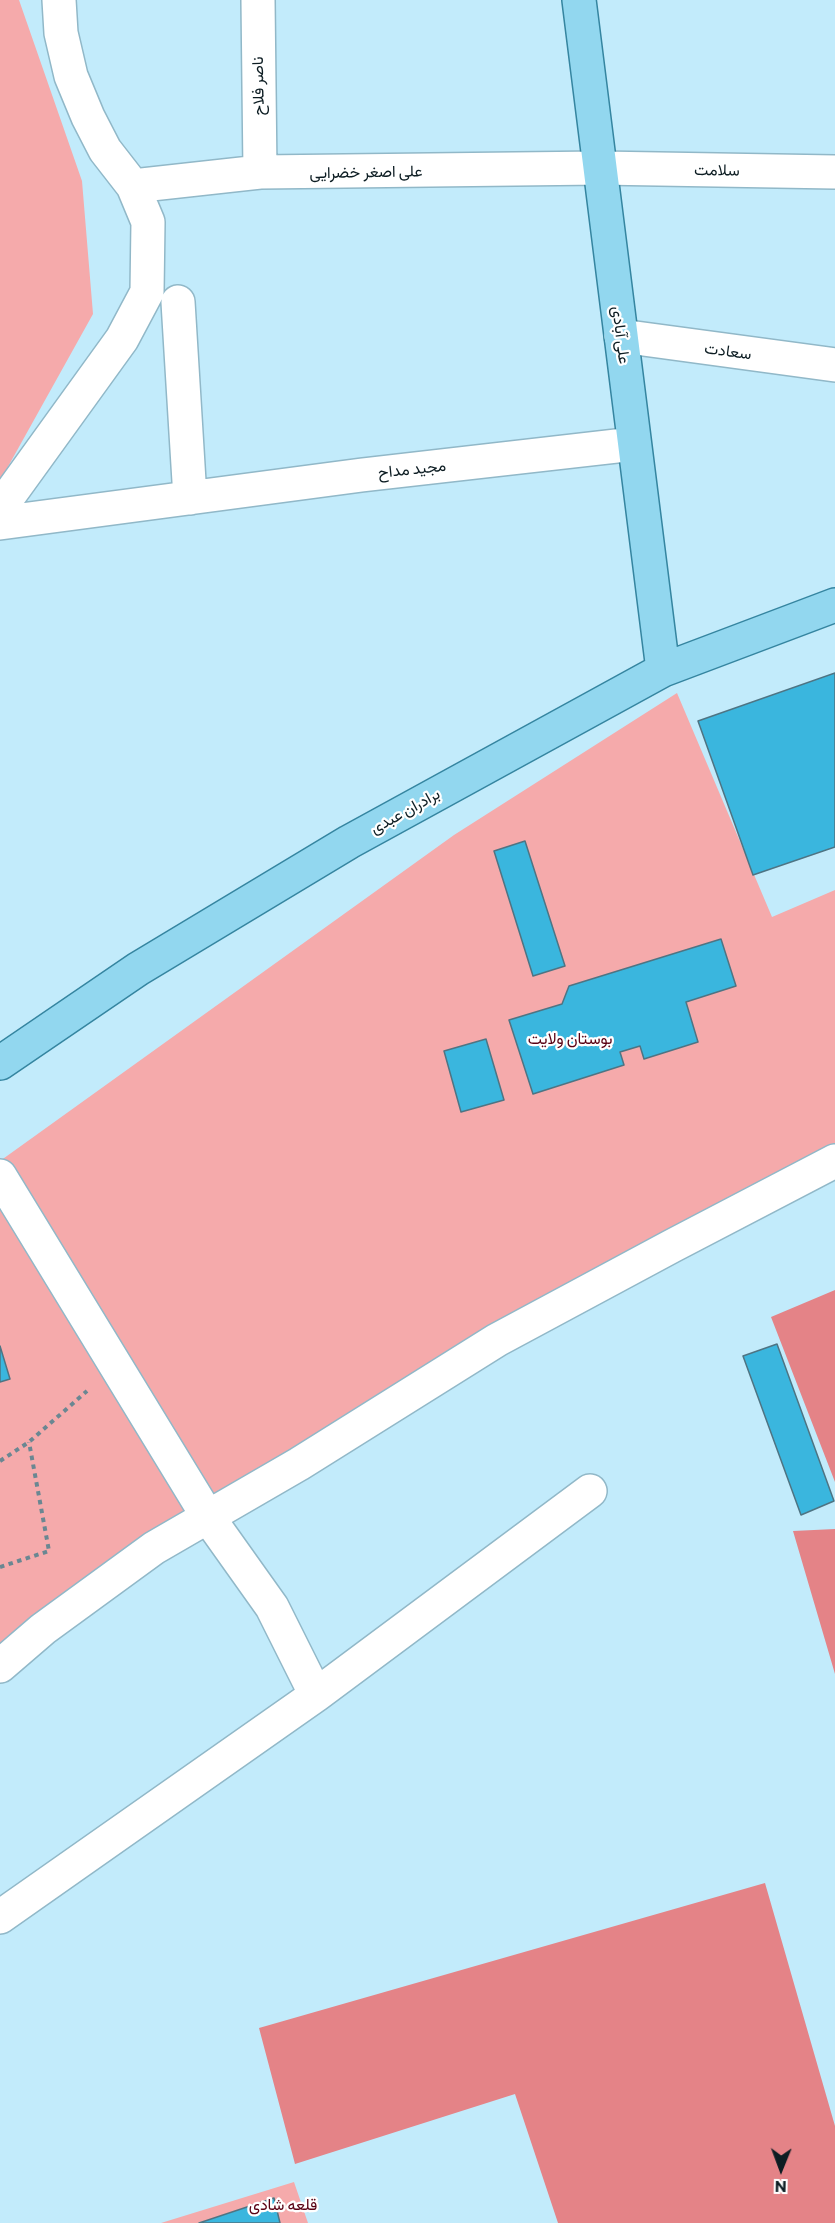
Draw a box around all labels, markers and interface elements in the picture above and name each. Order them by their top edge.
street label: ناصر فلاح [248,56,268,116]
street label: سلامت [694,160,740,180]
street label: علی اصغر خضرایی [309,161,423,183]
street label: علی آبادی [608,305,634,365]
street label: سعادت [703,338,753,364]
street label: مجید مداح [377,456,447,482]
street label: برادران عبدی [367,784,443,838]
park label: بوستان ولایت [528,1029,612,1049]
north arrow [751,2139,811,2199]
text: N [775,2178,787,2197]
park label: قلعه شادی [249,2195,317,2215]

